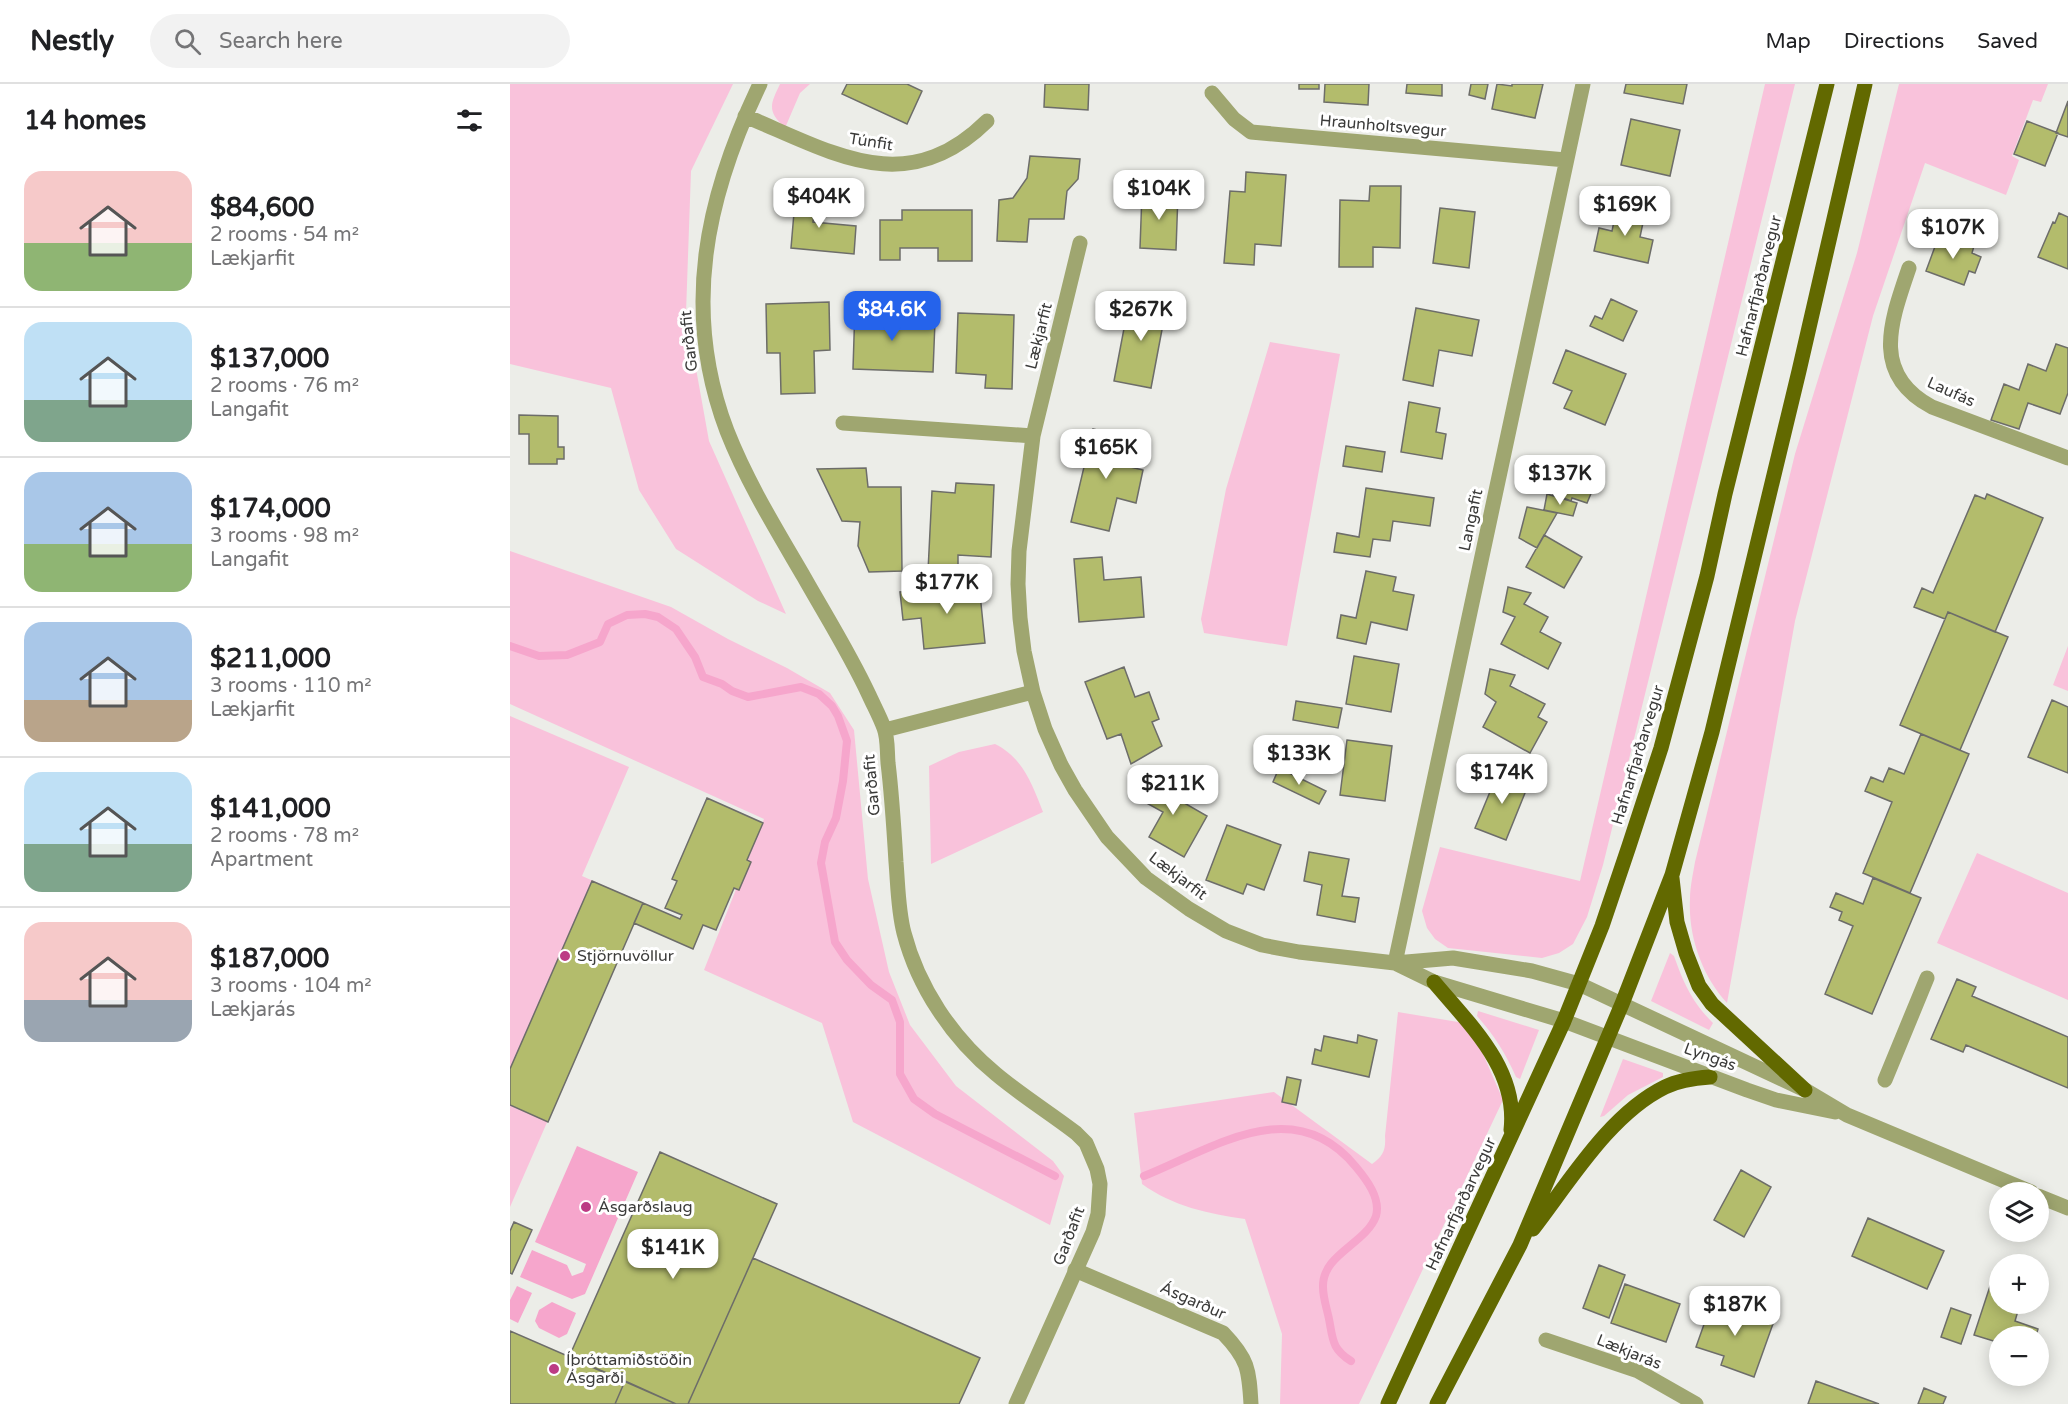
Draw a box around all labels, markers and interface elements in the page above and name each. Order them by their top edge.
search box [150,14,570,68]
text: Nestly [30,24,114,58]
icon: search [171,25,204,58]
text: Search here [219,28,343,54]
text: Map [1765,29,1811,54]
text: Directions [1844,29,1944,54]
text: Saved [1977,29,2038,54]
icon: filters [453,104,486,137]
text: 14 homes [24,105,146,136]
street label: Hraunholtsvegur [1319,111,1448,142]
street label: Túnfit [848,129,894,155]
pin: $104K [1117,170,1201,221]
text: $104K [1127,177,1191,201]
pin: $404K [777,178,861,229]
text: $404K [787,185,851,209]
pin: $169K [1583,186,1667,237]
text: $84,600 [210,192,314,223]
text: $169K [1593,193,1657,217]
icon: home [72,195,144,267]
pin: $107K [1911,209,1995,260]
street label: Hafnarfjarðarvegur [1732,212,1786,359]
text: $107K [1921,216,1985,240]
text: 2 rooms · 54 m² [210,223,359,247]
text: Lækjarfit [210,247,295,271]
pin: $84.6K [843,291,941,342]
pin: $267K [1099,291,1183,342]
text: $84.6K [858,298,926,322]
text: $267K [1109,298,1173,322]
street label: Lækjarfit [1021,301,1057,371]
street label: Garðafit [676,309,702,373]
text: $137,000 [210,343,329,374]
icon: home [72,346,144,418]
street label: Laufás [1924,373,1978,411]
text: 2 rooms · 76 m² [210,374,359,398]
text: Langafit [210,398,289,422]
pin: $165K [1064,429,1148,480]
text: $165K [1074,436,1138,460]
pin: $137K [1518,455,1602,506]
text: $137K [1528,462,1592,486]
street label: Langafit [1455,487,1487,553]
text: $174,000 [210,493,331,524]
icon: home [72,496,144,568]
text: 3 rooms · 98 m² [210,524,359,548]
text: Langafit [210,548,289,572]
pin: $177K [905,564,989,615]
text: $177K [915,571,979,595]
text: $211,000 [210,643,331,674]
icon: home [72,646,144,718]
text: 3 rooms · 110 m² [210,674,372,698]
street label: Hafnarfjarðarvegur [1607,682,1669,827]
text: Lækjarfit [210,698,295,722]
pin: $133K [1257,735,1341,786]
text: $133K [1267,742,1331,766]
street label: Garðafit [859,753,885,817]
pin: $174K [1460,754,1544,805]
text: $174K [1470,761,1534,785]
pin: $211K [1131,765,1215,816]
text: $211K [1141,772,1205,796]
text: $141,000 [210,793,331,824]
icon: home [72,796,144,868]
text: 2 rooms · 78 m² [210,824,359,848]
text: Apartment [210,848,313,872]
street label: Lækjarfit [1145,848,1211,904]
text: $187,000 [210,943,329,974]
icon: home [72,946,144,1018]
place label: Stjörnuvöllur [577,946,675,966]
marker: Stjörnuvöllur [558,949,572,963]
text: 3 rooms · 104 m² [210,974,372,998]
text: Lækjarás [210,998,295,1022]
street label: Lyngás [1681,1038,1739,1076]
street label: Hafnarfjarðarvegur [1421,1133,1501,1274]
map controls [1989,1182,2049,1386]
button: layers [1989,1182,2049,1242]
place label: Ásgarðslaug [598,1197,693,1217]
marker: Ásgarðslaug [579,1200,593,1214]
street label: Garðafit [1049,1204,1089,1268]
pin: $141K [631,1229,715,1280]
text: $141K [641,1236,705,1260]
button: + [1989,1254,2049,1314]
street label: Ásgarður [1157,1278,1230,1325]
pin: $187K [1693,1286,1777,1337]
text: $187K [1703,1293,1767,1317]
button: − [1989,1326,2049,1386]
street label: Lækjarás [1594,1330,1664,1374]
place label: Íþróttamiðstöðin Ásgarði [566,1350,692,1388]
marker: Íþróttamiðstöðin Ásgarði [547,1362,561,1376]

